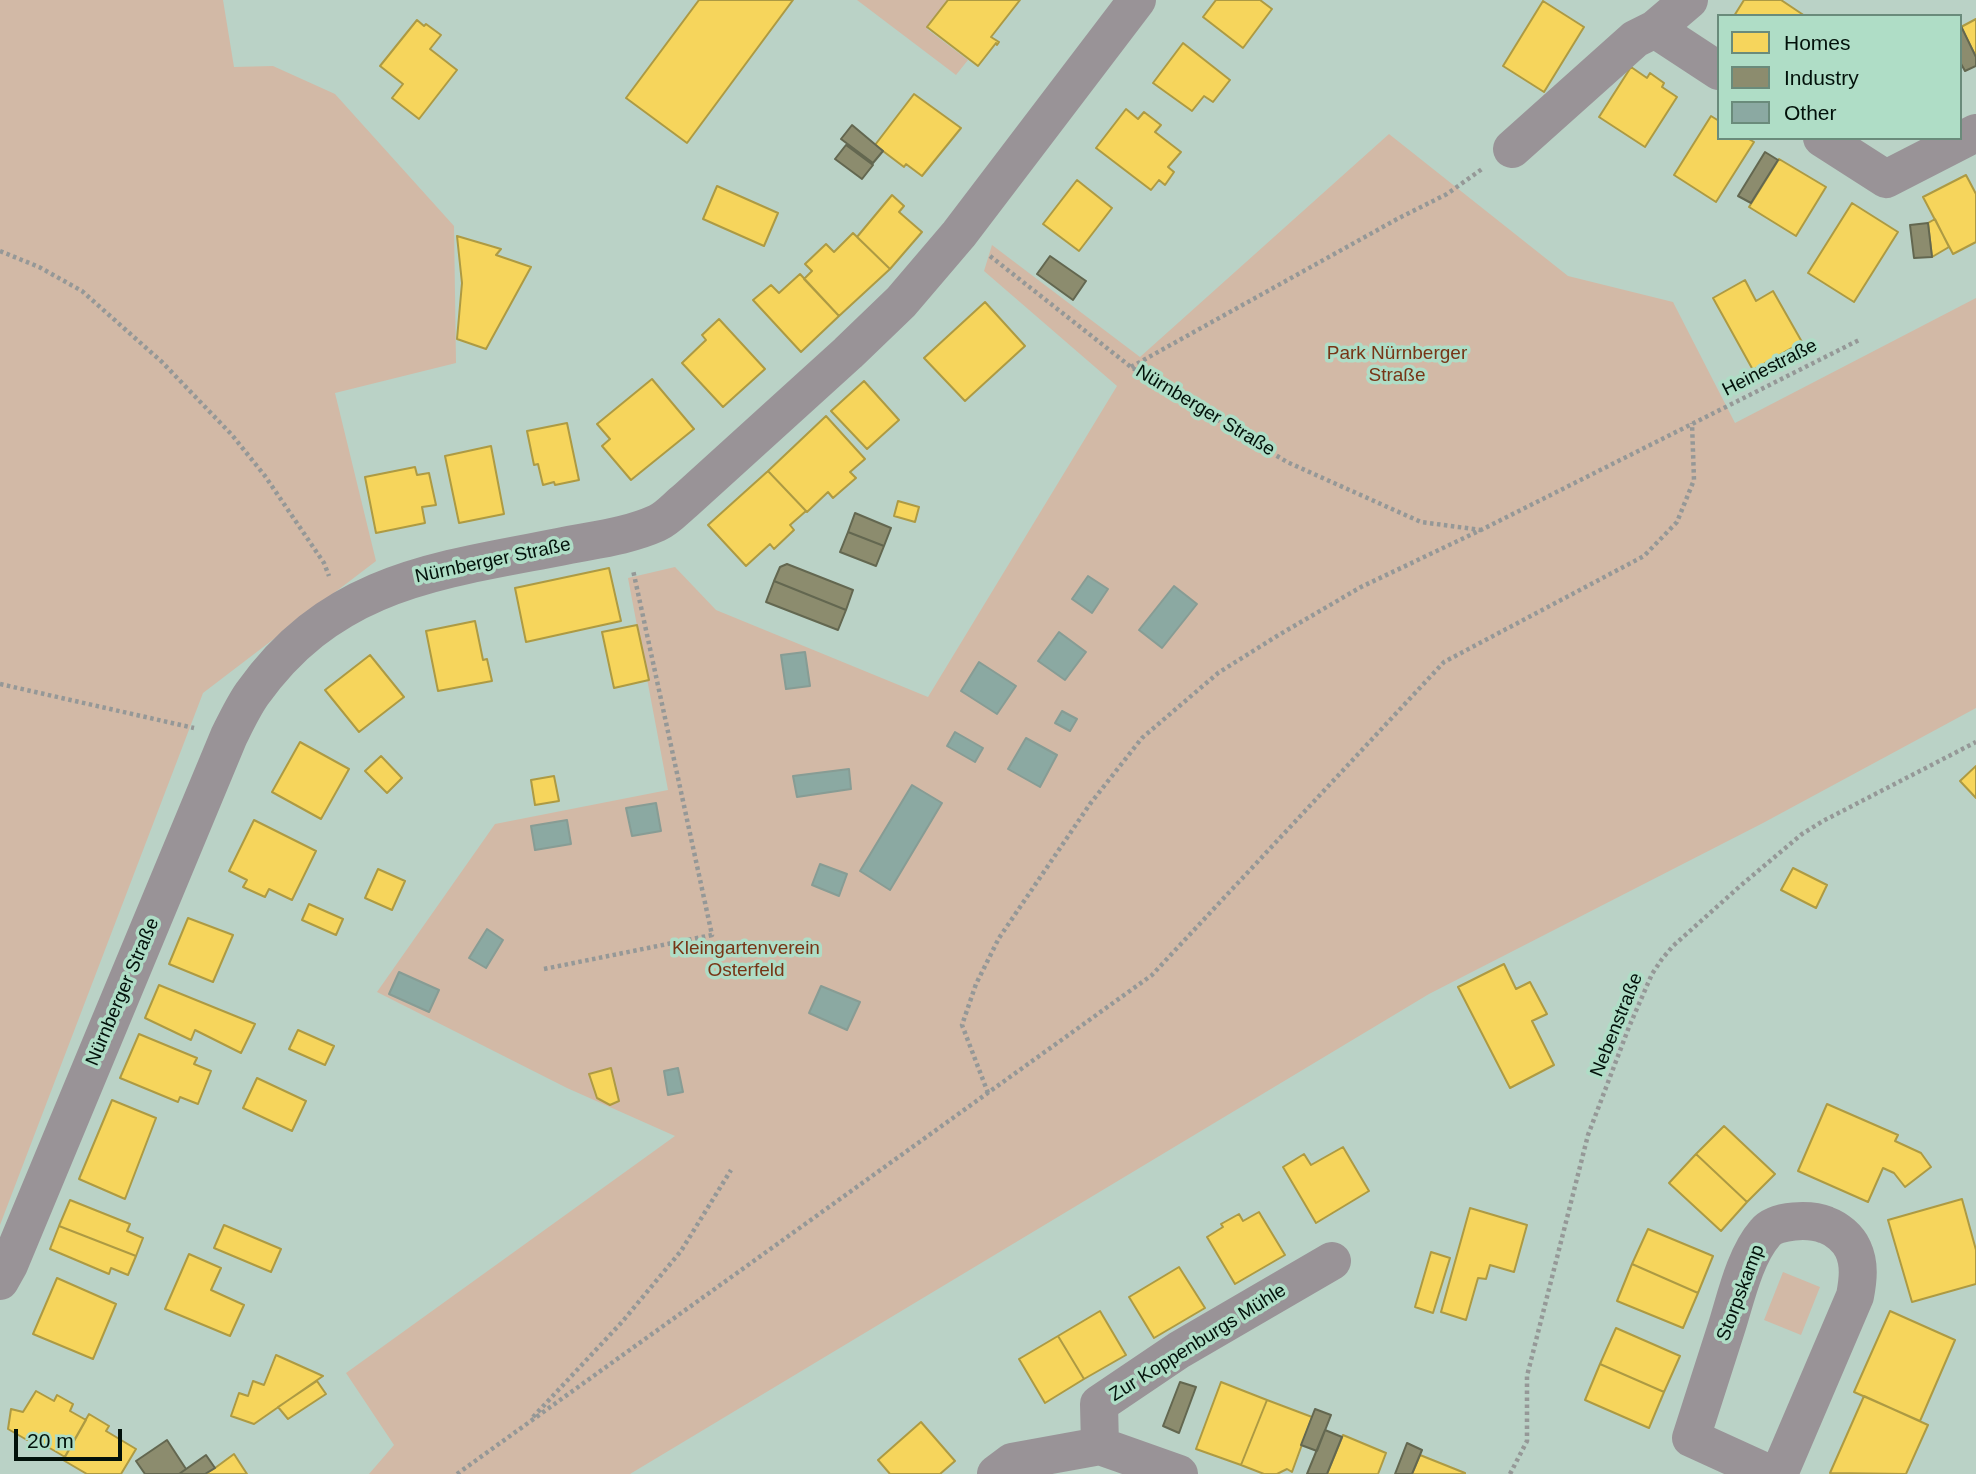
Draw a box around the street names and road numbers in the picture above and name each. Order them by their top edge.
street label: Heinestraße [1719,334,1821,402]
street label: Nürnberger Straße [1131,360,1279,462]
street label: Nürnberger Straße [413,533,573,589]
street label: Nürnberger Straße [82,915,164,1069]
street label: Nebenstraße [1586,970,1648,1080]
street label: Storpskamp [1712,1242,1770,1344]
street label: Zur Koppenburgs Mühle [1106,1279,1290,1407]

